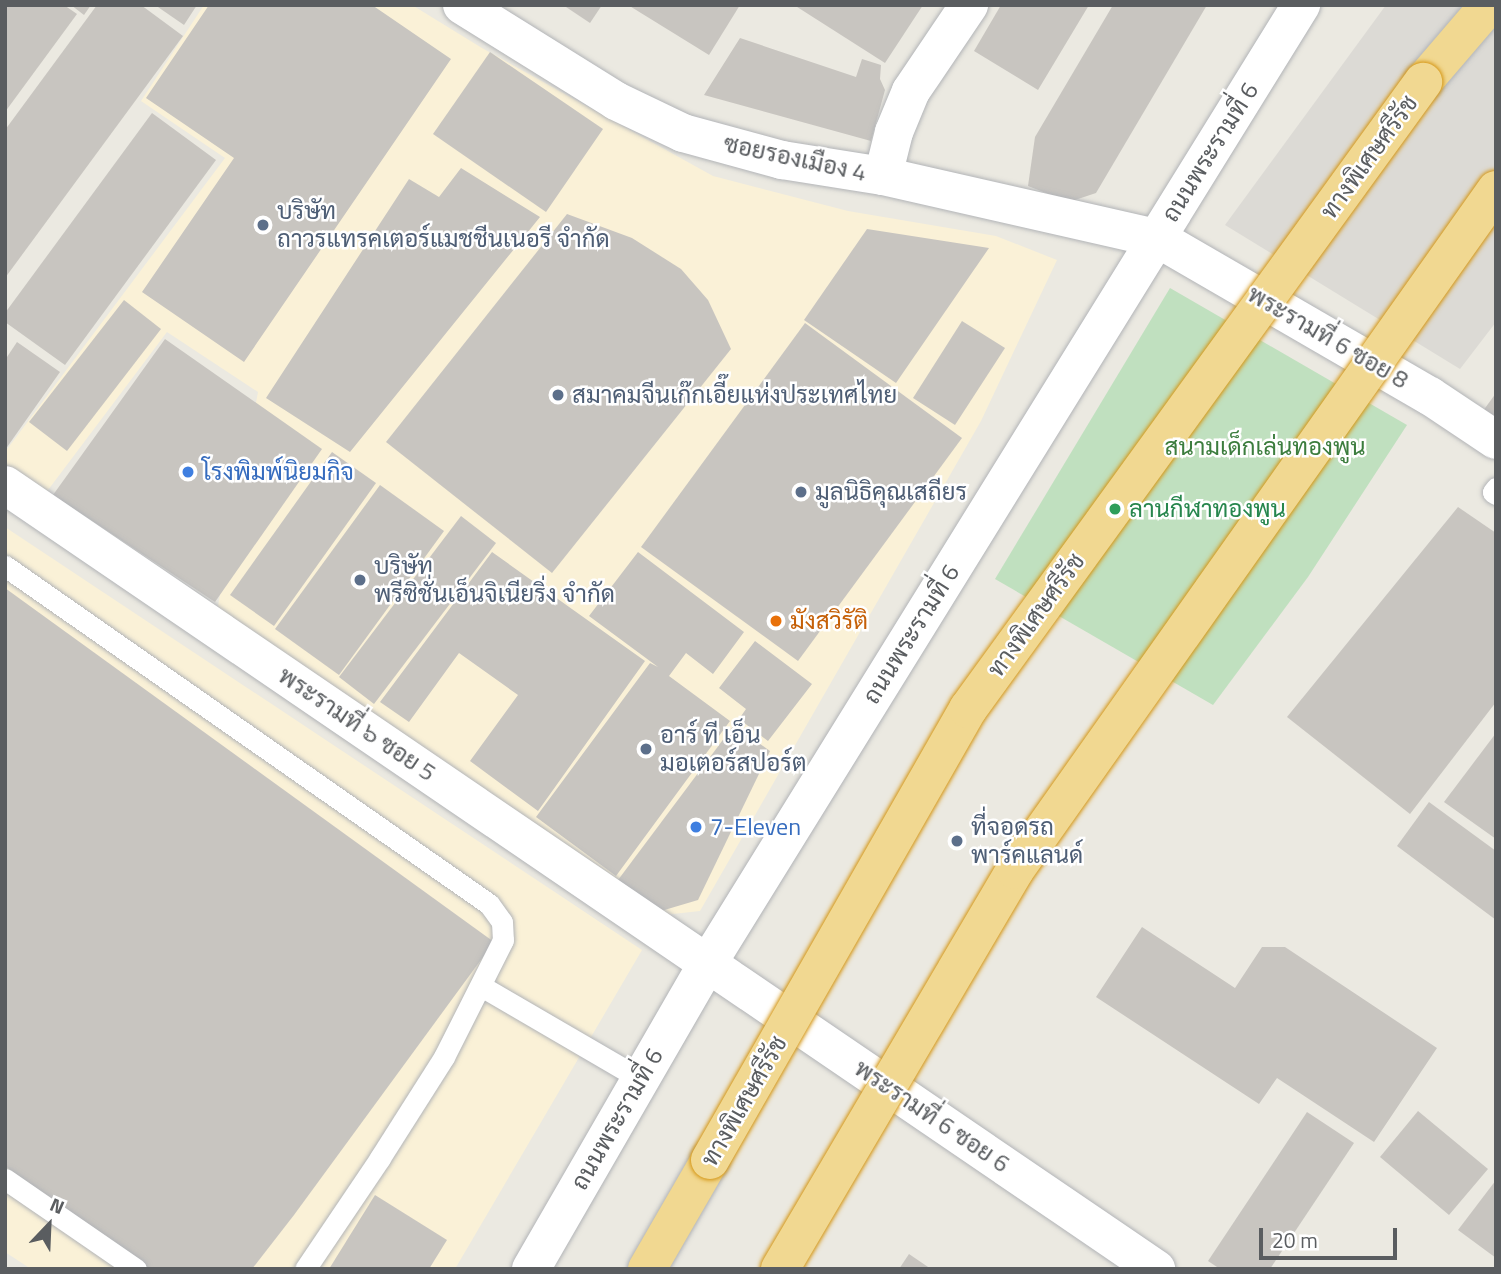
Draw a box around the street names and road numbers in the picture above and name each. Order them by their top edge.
street label: ถนนพระรามที่ 6 [1156,77,1264,227]
street label: ทางพิเศษศรีรัช [1314,90,1424,224]
street label: ซอยรองเมือง 4 [721,129,869,187]
street label: พระรามที่ 6 ซอย 8 [1243,279,1413,395]
street label: ทางพิเศษศรีรัช [981,548,1091,682]
street label: ถนนพระรามที่ 6 [857,559,965,709]
street label: พระรามที่ ๖ ซอย 5 [273,661,441,787]
street label: ทางพิเศษศรีรัช [695,1031,793,1171]
street label: ถนนพระรามที่ 6 [565,1043,669,1195]
street label: พระรามที่ 6 ซอย 6 [849,1054,1015,1178]

